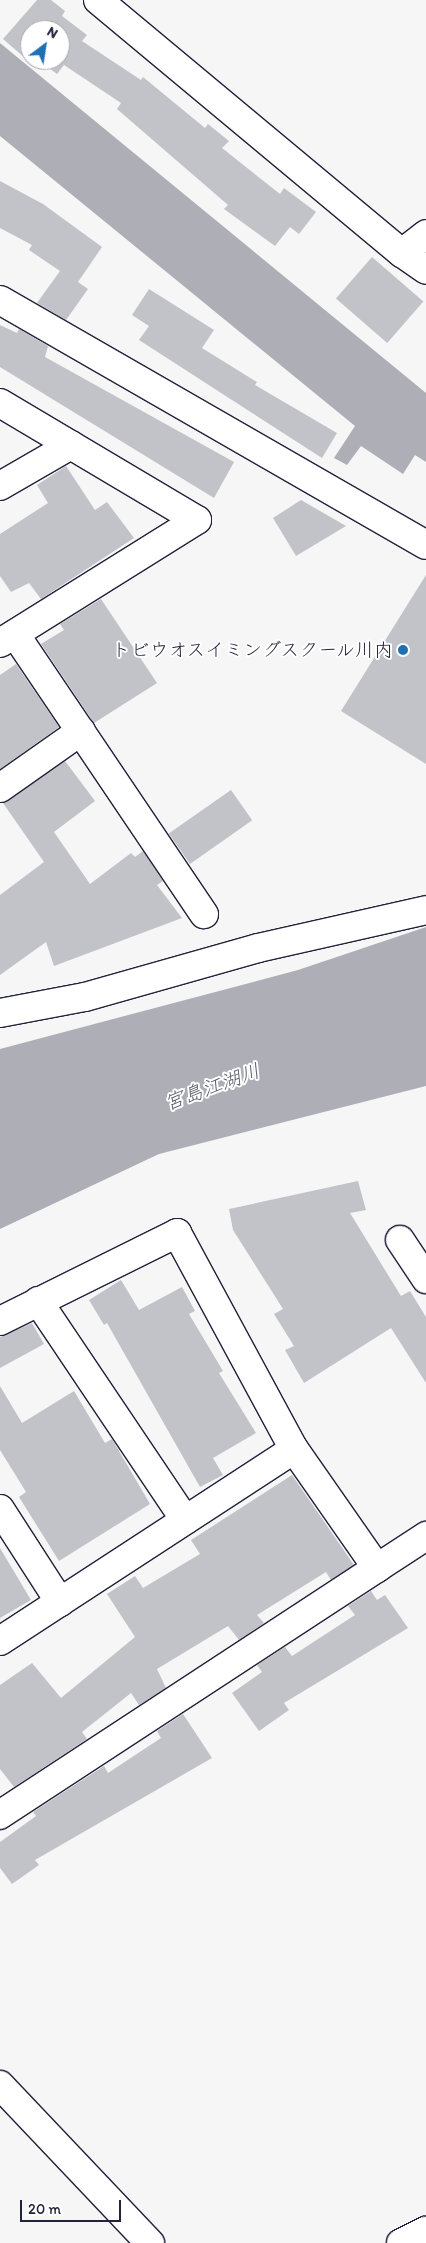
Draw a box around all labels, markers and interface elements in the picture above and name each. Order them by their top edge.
north arrow [20,20,70,70]
text: N [44,23,61,42]
place label: トビウオスイミングスクール川内 [108,639,393,661]
marker: トビウオスイミングスクール川内 [397,644,409,656]
water label: 宮島江湖川 [161,1059,263,1115]
scale bar [22,2190,124,2222]
text: 20 m [28,2200,61,2218]

